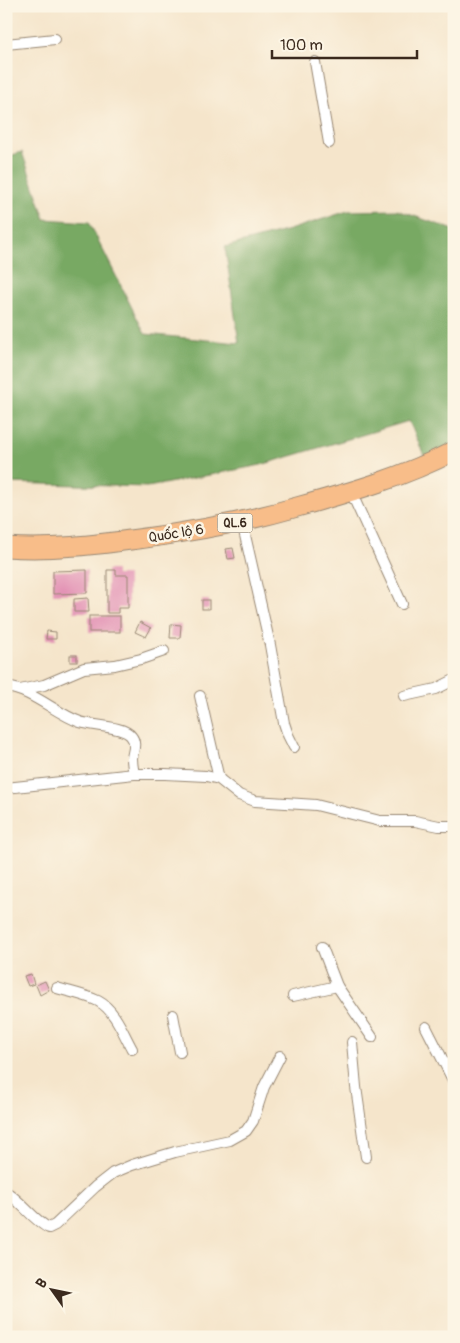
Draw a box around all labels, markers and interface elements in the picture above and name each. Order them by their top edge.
scale bar [272,28,418,60]
text: 100 m [280,36,323,55]
road number: QL.6 [218,514,252,532]
street label: Quốc lộ 6 [147,520,205,546]
north arrow [28,1266,78,1316]
text: B [32,1275,51,1291]

